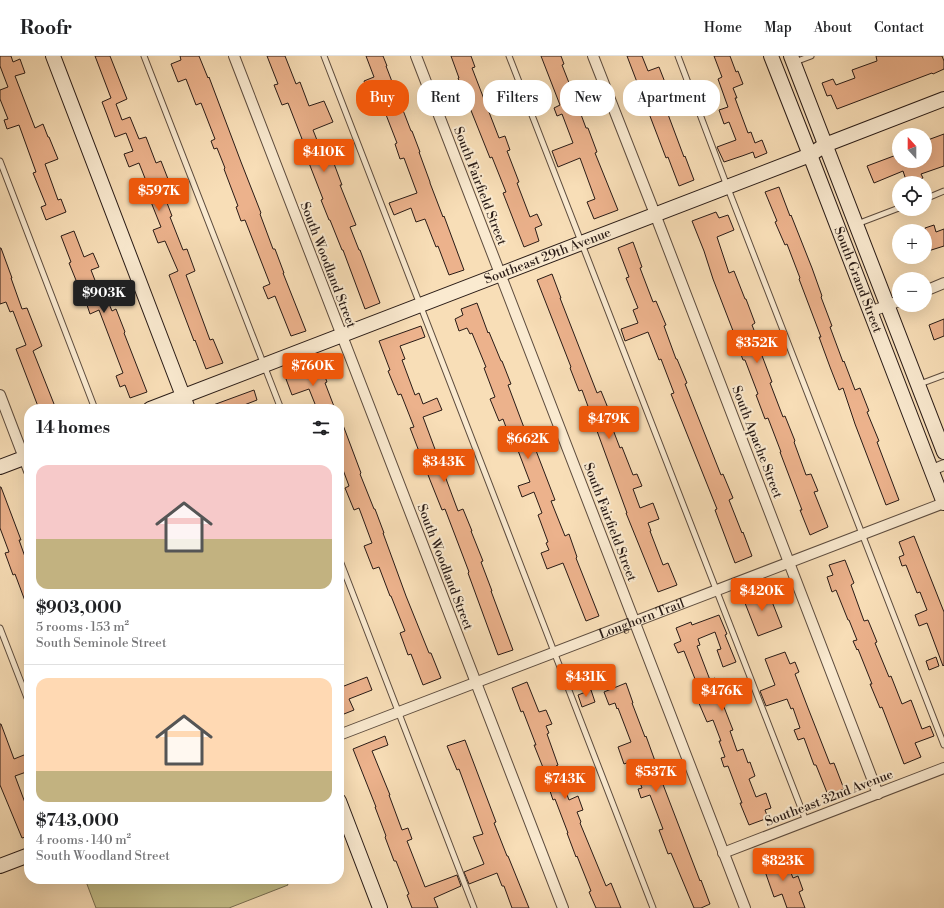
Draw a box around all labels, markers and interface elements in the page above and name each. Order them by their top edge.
text: Roofr [20,16,72,40]
text: Home [704,19,742,37]
text: Map [764,19,792,37]
text: About [814,19,852,37]
text: Contact [874,19,924,37]
chip: Buy [356,80,409,116]
chip: Rent [417,80,475,116]
chip: Filters [483,80,552,116]
chip: New [560,80,615,116]
chip: Apartment [623,80,720,116]
street label: South Fairfield Street [450,124,510,248]
north arrow [892,128,932,168]
map controls [892,128,932,312]
pin: $410K [296,139,352,173]
text: $410K [303,144,345,160]
button: locate [892,176,932,216]
pin: $597K [131,178,187,212]
text: $597K [138,183,180,199]
street label: South Woodland Street [297,200,360,331]
street label: Southeast 29th Avenue [482,224,614,288]
street label: South Grand Street [830,224,886,335]
button: + [892,224,932,264]
button: − [892,272,932,312]
pin: $903K [76,280,132,314]
text: $903K [82,285,126,301]
pin: $352K [729,330,785,364]
text: $352K [736,335,778,351]
pin: $760K [285,353,341,387]
text: $760K [291,358,335,374]
street label: South Apache Street [728,384,786,501]
pin: $479K [581,406,637,440]
text: $479K [588,411,630,427]
text: 14 homes [36,417,110,439]
icon: filters [310,417,332,439]
pin: $662K [500,426,556,460]
text: $662K [507,431,549,447]
pin: $343K [416,449,472,483]
text: $343K [423,454,465,470]
street label: South Fairfield Street [580,460,640,584]
icon: home [148,491,220,563]
street label: South Woodland Street [414,502,477,633]
pin: $420K [734,578,790,612]
text: $420K [740,583,784,599]
street label: Longhorn Trail [596,595,687,643]
text: $903,000 [36,597,122,619]
text: 5 rooms · 153 m² [36,619,129,635]
text: South Seminole Street [36,635,167,651]
pin: $431K [558,664,614,698]
text: $431K [566,669,606,685]
pin: $476K [694,678,750,712]
text: $476K [701,683,743,699]
icon: home [148,704,220,776]
pin: $537K [628,759,684,793]
text: $537K [635,764,677,780]
pin: $743K [537,766,593,800]
street label: Southeast 32nd Avenue [763,766,896,830]
text: $743K [544,771,586,787]
text: $743,000 [36,810,119,832]
text: 4 rooms · 140 m² [36,832,131,848]
text: South Woodland Street [36,848,170,864]
pin: $823K [755,848,811,882]
text: $823K [762,853,804,869]

